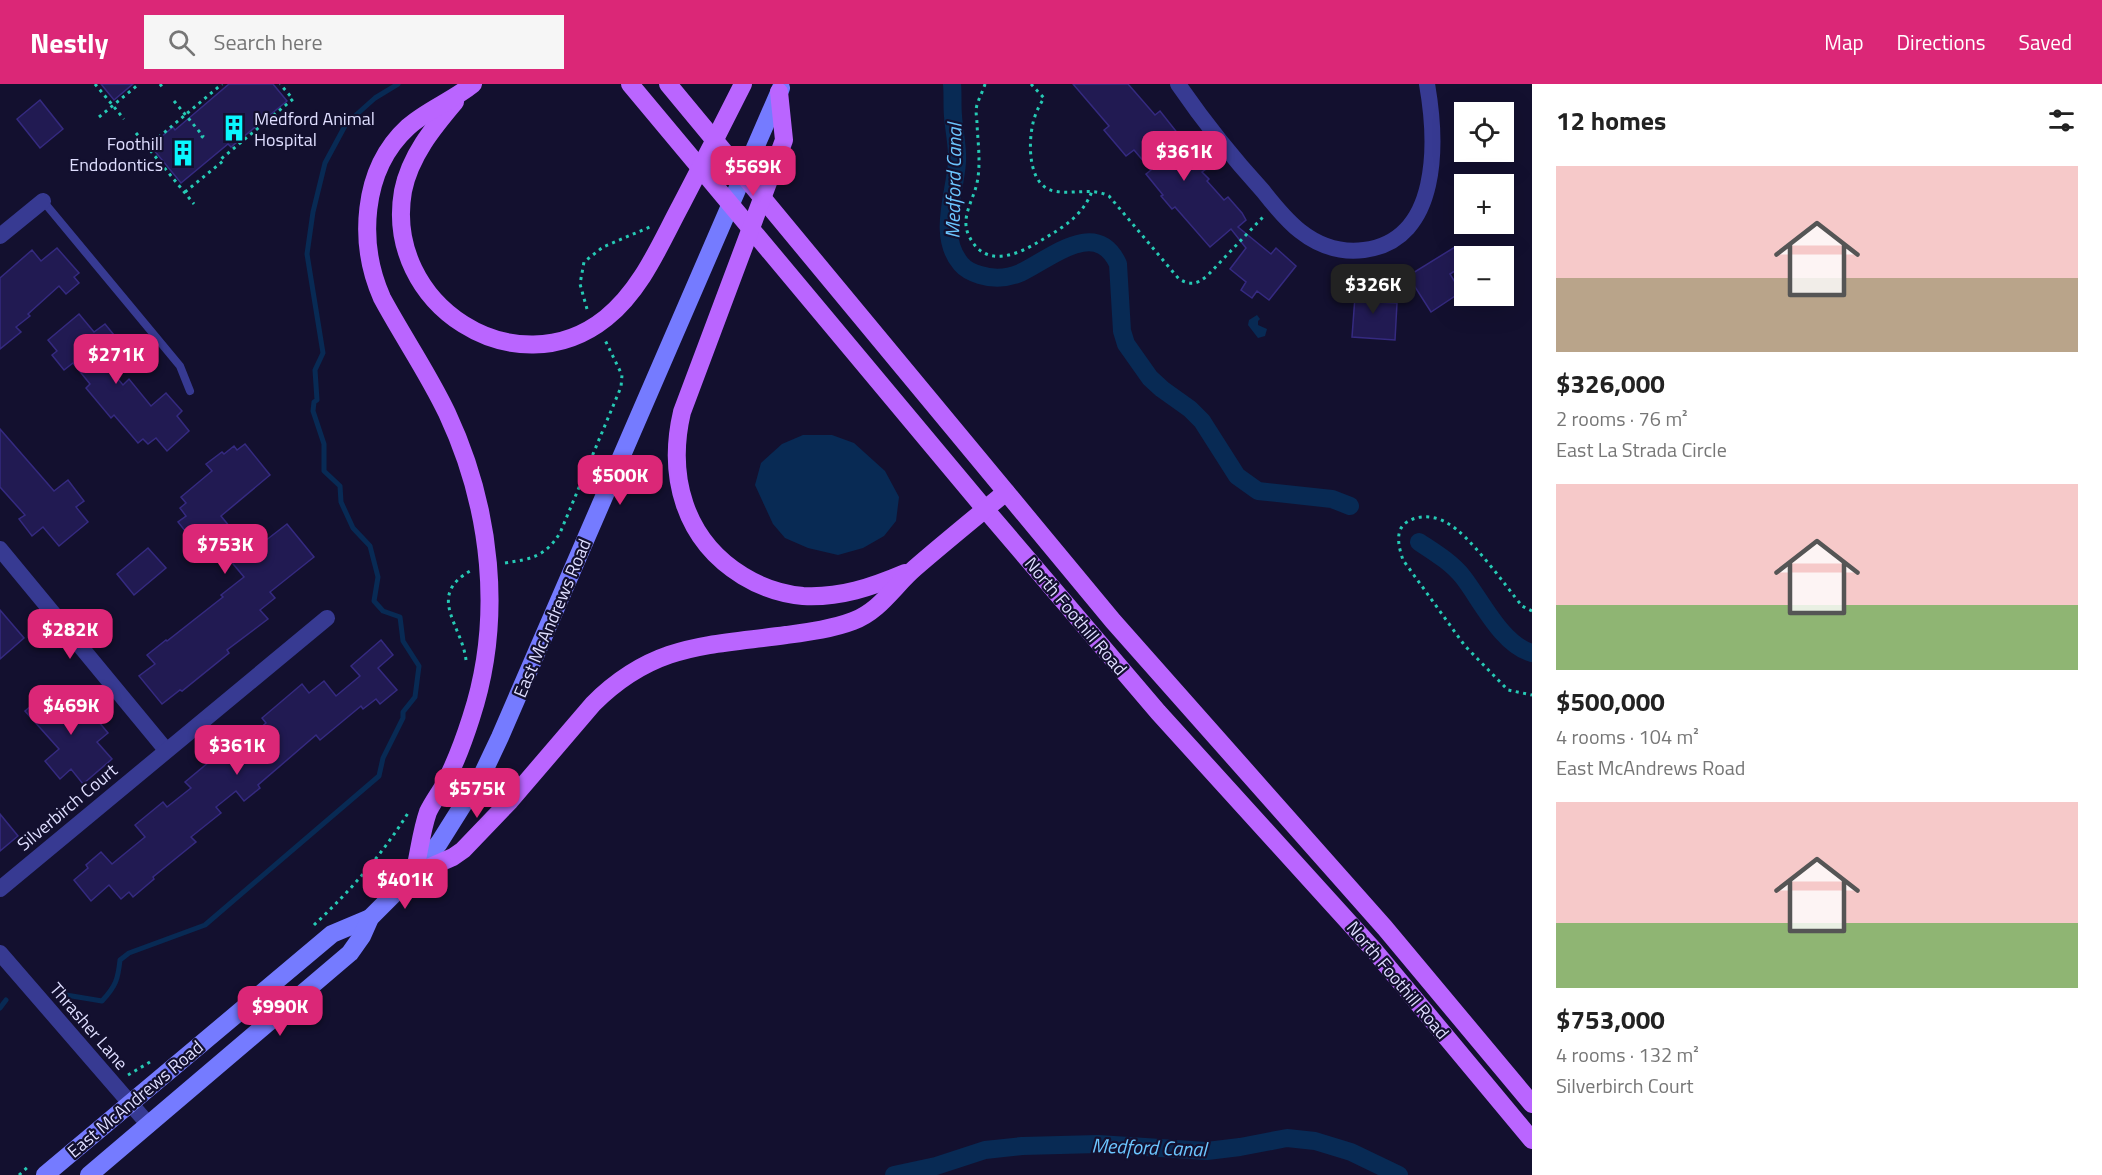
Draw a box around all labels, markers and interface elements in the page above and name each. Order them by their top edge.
search box [144,15,564,69]
text: Nestly [30,21,108,64]
text: Search here [213,25,323,59]
icon: search [165,26,198,59]
text: Map [1824,26,1864,58]
text: Directions [1897,26,1986,58]
text: Saved [2019,26,2072,58]
text: 12 homes [1556,101,1666,140]
map controls [1454,102,1514,306]
button: locate [1454,102,1514,162]
icon: filters [2045,104,2078,137]
place label: Medford Animal Hospital [254,105,375,153]
building icon: Medford Animal Hospital [219,113,249,143]
water label: Medford Canal [936,120,970,239]
place label: Foothill Endodontics [69,130,163,178]
pin: $361K [1142,131,1226,182]
text: $361K [1156,135,1212,166]
building icon: Foothill Endodontics [168,138,198,168]
pin: $569K [711,146,795,197]
text: $569K [725,150,781,181]
button: + [1454,174,1514,234]
icon: home [1763,205,1871,313]
button: − [1454,246,1514,306]
pin: $326K [1331,264,1415,315]
text: $326K [1345,268,1401,299]
pin: $271K [74,334,158,385]
text: $271K [88,338,144,369]
text: $326,000 [1556,364,1665,403]
text: 2 rooms · 76 m² [1556,403,1688,434]
text: East La Strada Circle [1556,434,1727,465]
pin: $500K [578,455,662,506]
text: $500K [592,459,648,490]
icon: home [1763,523,1871,631]
pin: $753K [183,524,267,575]
text: $753K [197,528,253,559]
street label: East McAndrews Road [506,534,598,702]
street label: North Foothill Road [1018,551,1134,681]
pin: $282K [28,609,112,660]
text: $282K [42,613,98,644]
text: $500,000 [1556,682,1665,721]
pin: $469K [29,685,113,736]
text: $469K [43,689,99,720]
text: 4 rooms · 104 m² [1556,721,1699,752]
pin: $361K [195,725,279,776]
text: $361K [209,729,265,760]
text: East McAndrews Road [1556,752,1745,783]
street label: Silverbirch Court [11,756,124,857]
pin: $575K [435,768,519,819]
text: $575K [449,772,505,803]
icon: home [1763,841,1871,949]
pin: $401K [363,859,447,910]
text: $401K [377,863,433,894]
street label: North Foothill Road [1340,915,1456,1045]
street label: Thrasher Lane [43,976,135,1076]
pin: $990K [238,986,322,1037]
text: $990K [252,990,308,1021]
text: $753,000 [1556,1000,1665,1039]
street label: East McAndrews Road [61,1034,209,1164]
text: 4 rooms · 132 m² [1556,1039,1699,1070]
text: Silverbirch Court [1556,1070,1694,1101]
water label: Medford Canal [1091,1129,1210,1165]

